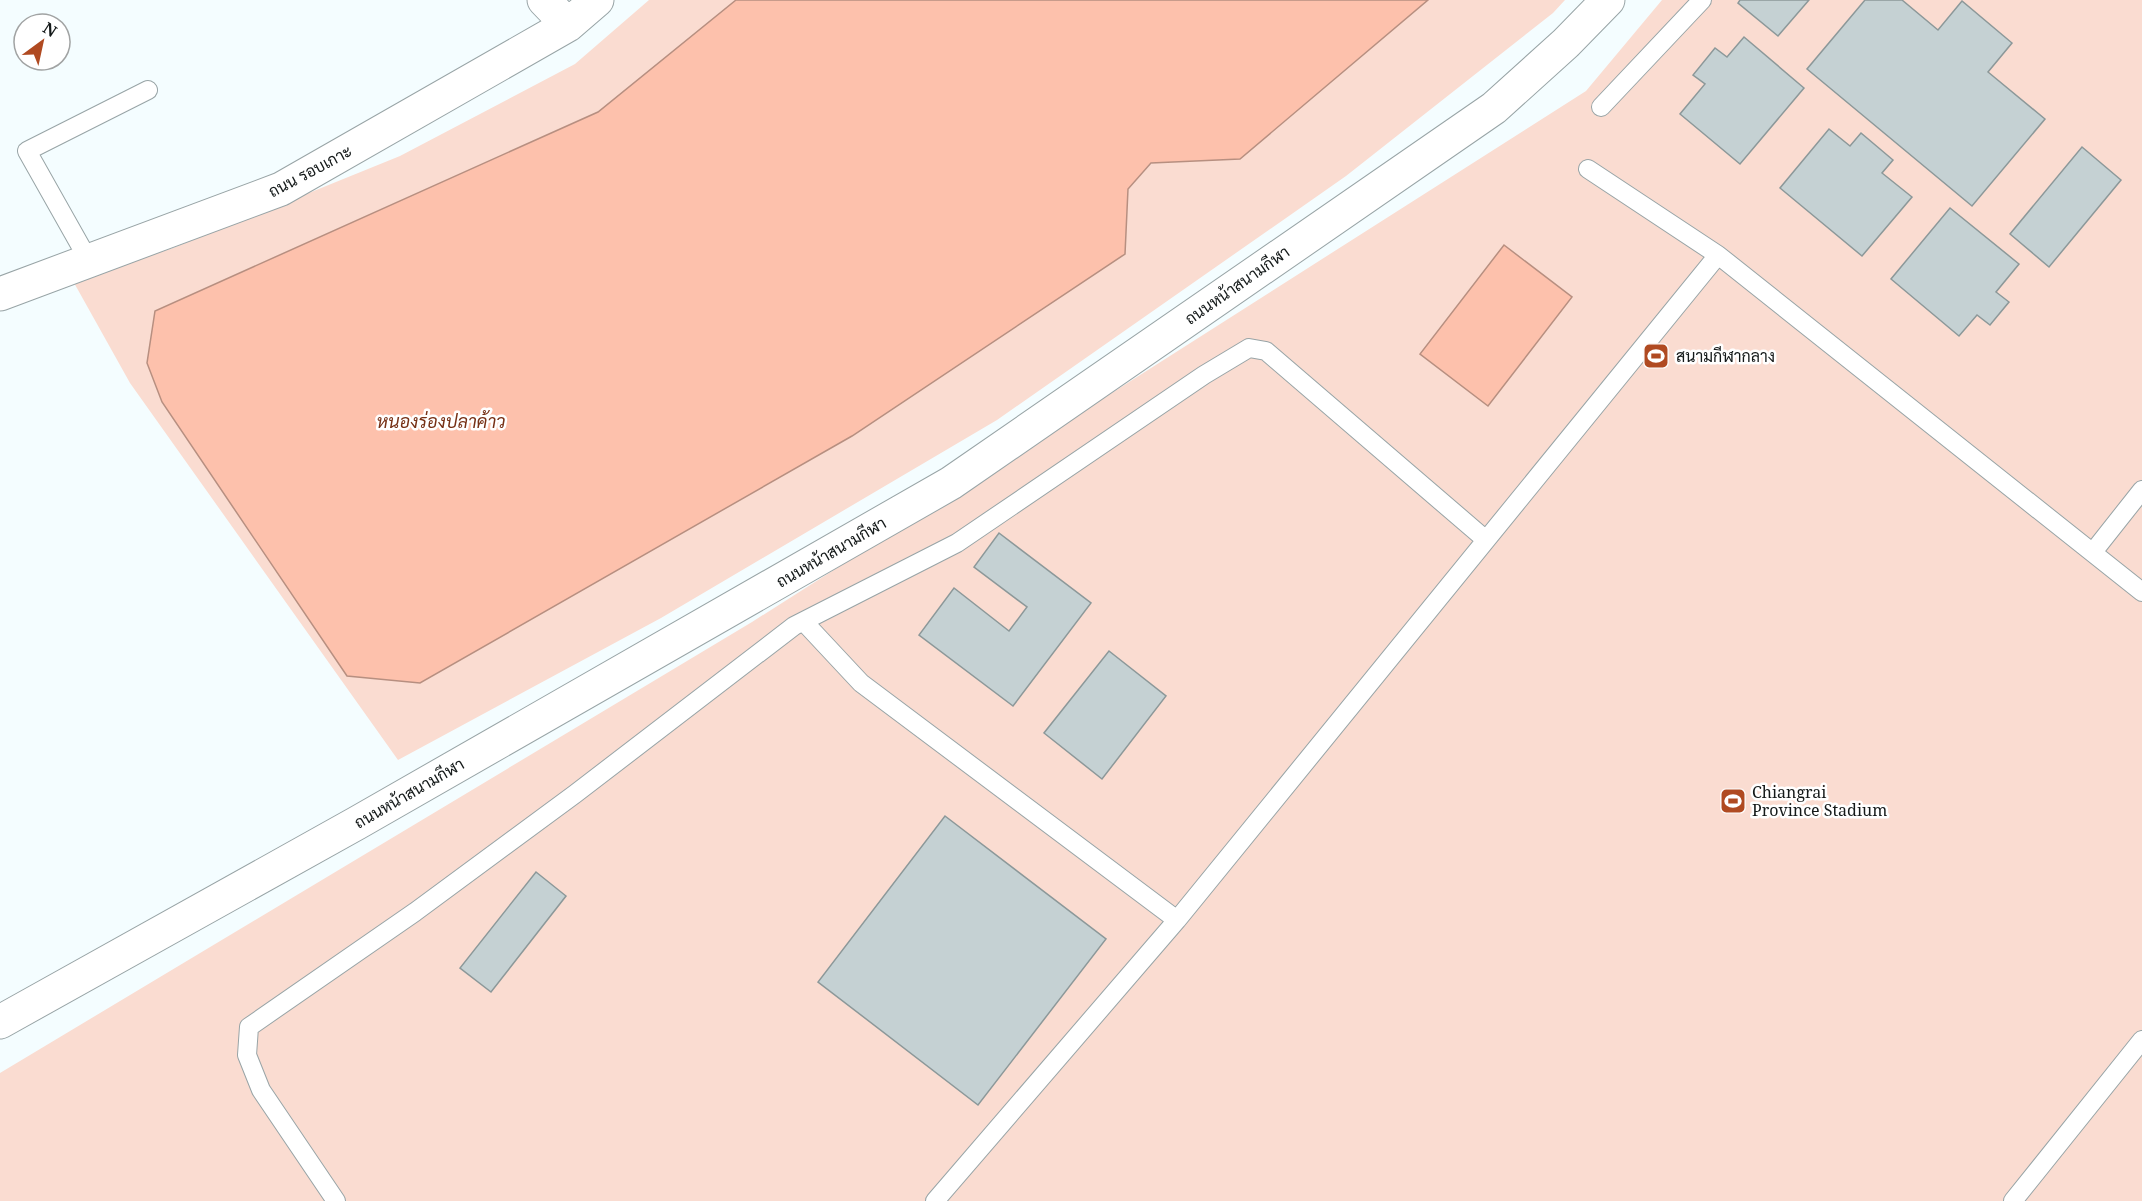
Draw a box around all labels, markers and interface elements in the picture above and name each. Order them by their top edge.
north arrow [12,12,72,72]
text: N [39,17,62,42]
street label: ถนน รอบเกาะ [264,140,356,202]
street label: ถนนหน้าสนามกีฬา [1180,241,1294,329]
sports icon: สนามกีฬากลาง [1641,341,1671,371]
place label: สนามกีฬากลาง [1676,345,1775,367]
water label: หนองร่องปลาค้าว [377,409,505,433]
street label: ถนนหน้าสนามกีฬา [772,512,890,592]
street label: ถนนหน้าสนามกีฬา [350,753,468,833]
place label: Chiangrai Province Stadium [1752,781,1887,821]
sports icon: Chiangrai Province Stadium [1718,786,1748,816]

